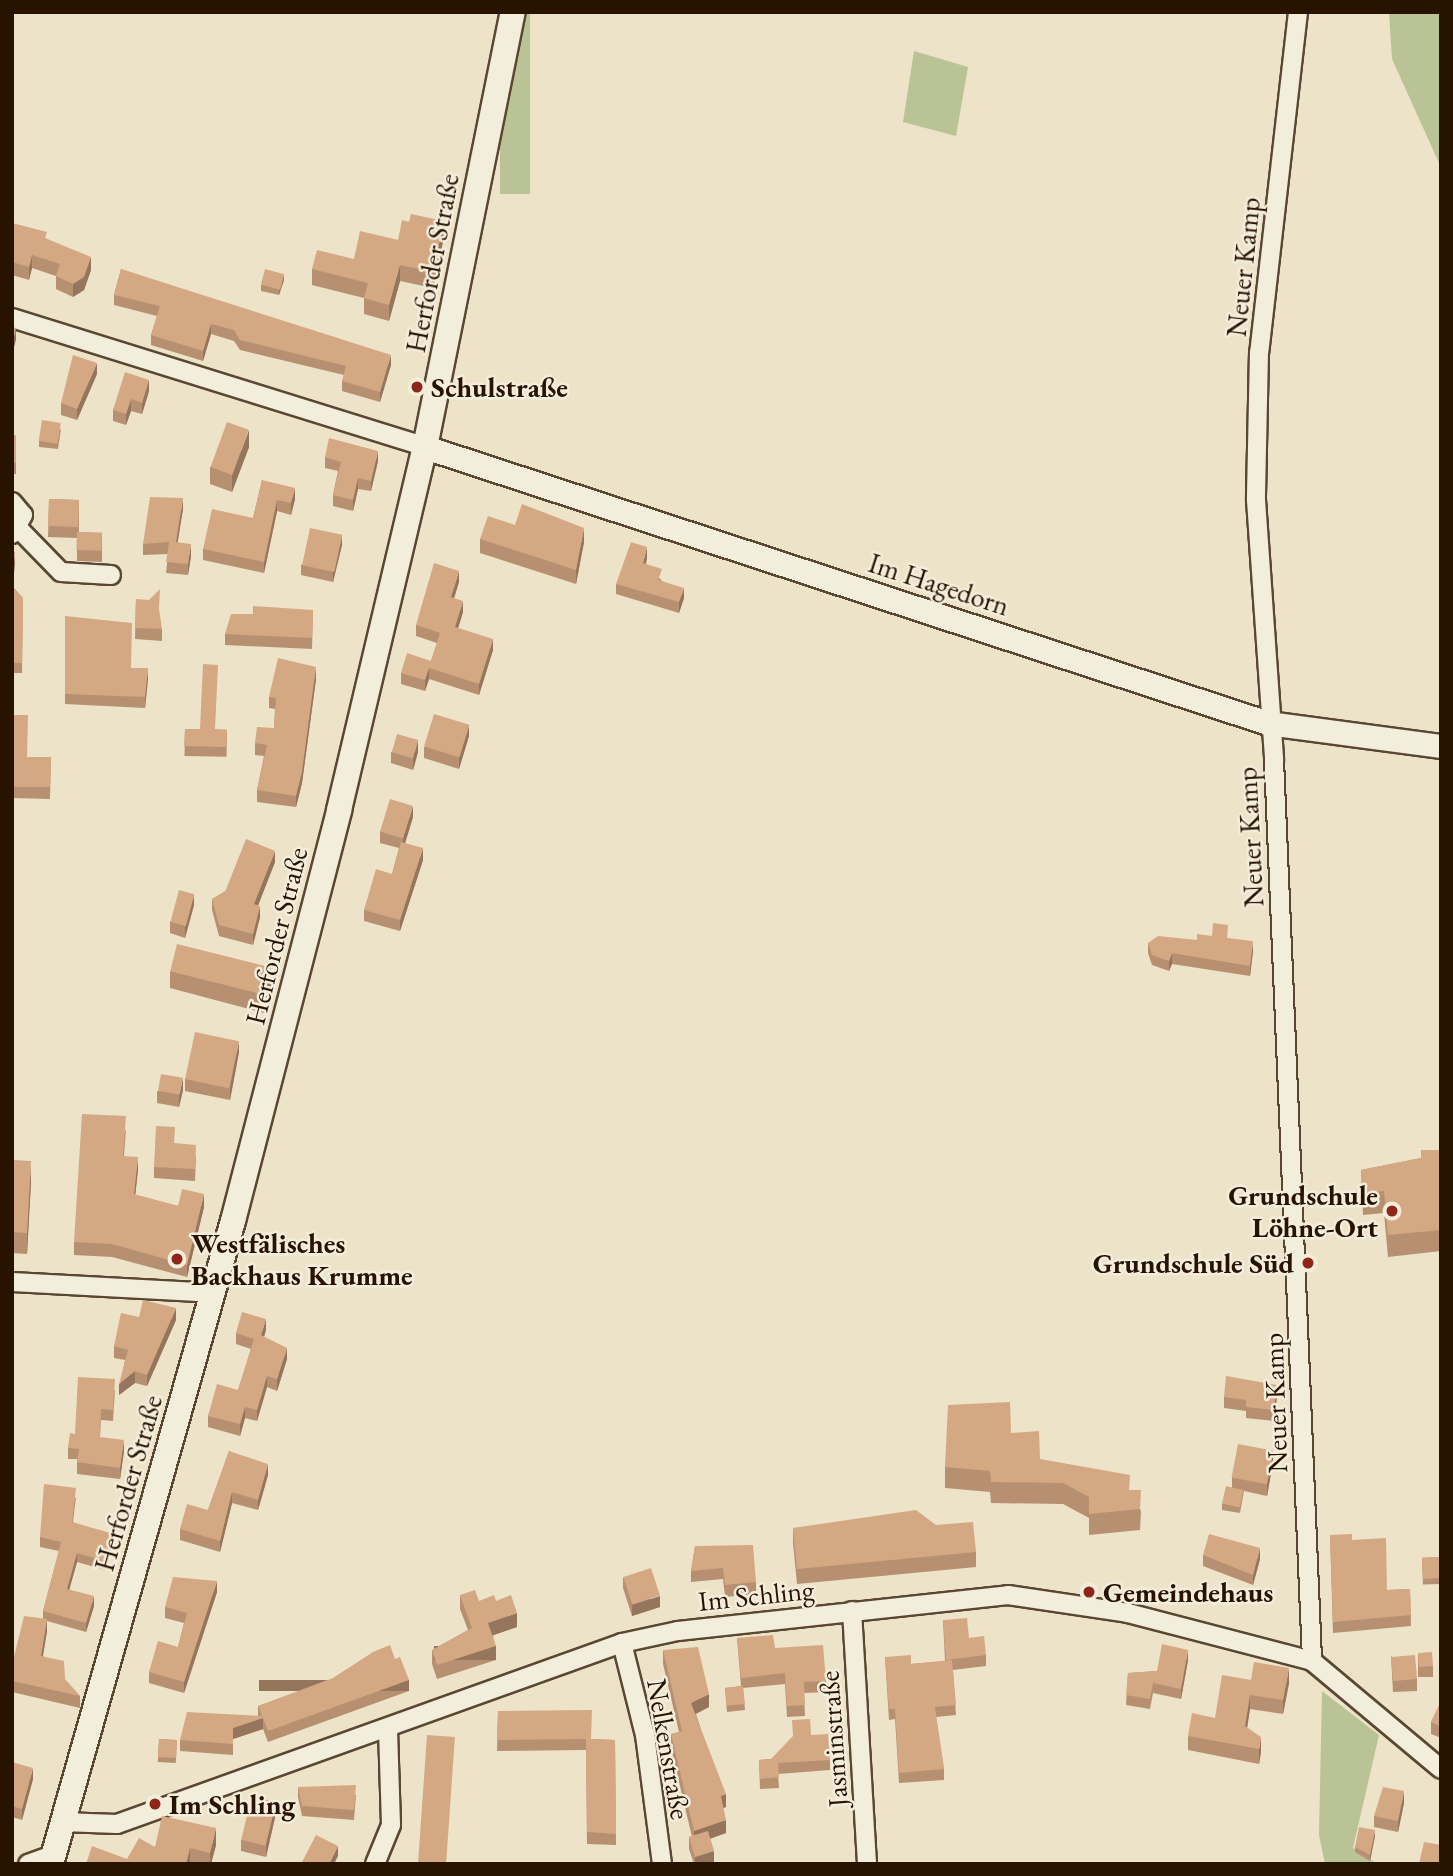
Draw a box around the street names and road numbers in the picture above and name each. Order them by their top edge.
street label: Herforder Straße [398,171,466,355]
street label: Neuer Kamp [1219,195,1267,339]
street label: Im Hagedorn [865,546,1013,622]
street label: Neuer Kamp [1230,766,1270,908]
street label: Herforder Straße [238,844,314,1028]
street label: Neuer Kamp [1256,1332,1294,1474]
street label: Herforder Straße [87,1391,169,1575]
street label: Im Schling [696,1572,816,1618]
street label: Jasminstraße [811,1670,855,1808]
street label: Nelkenstraße [640,1676,698,1822]

